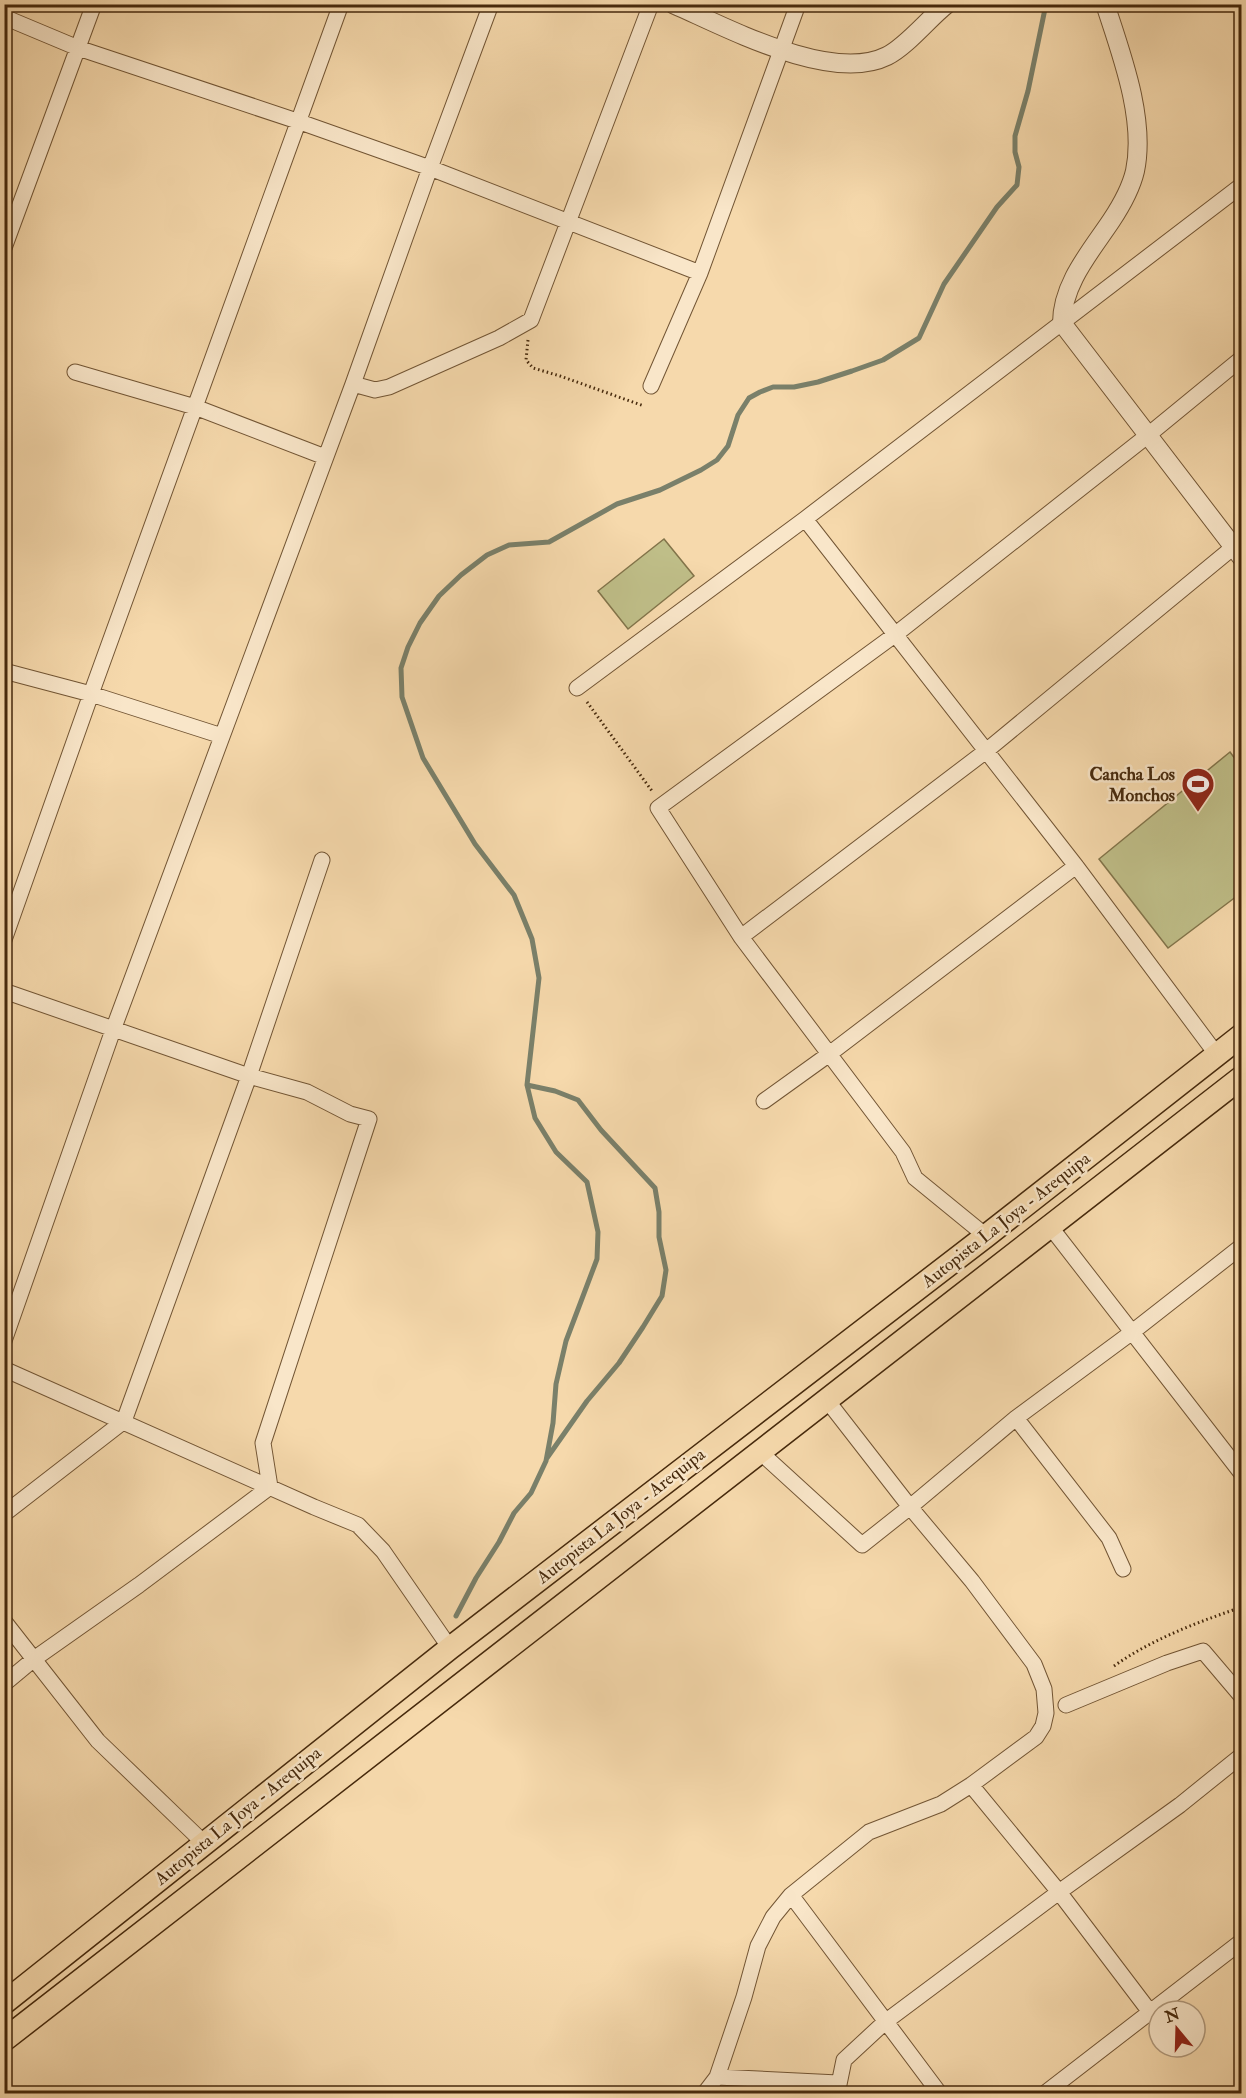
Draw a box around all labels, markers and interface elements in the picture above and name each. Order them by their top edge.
place label: Cancha Los Monchos [1089,763,1175,807]
sports icon: Cancha Los Monchos [1180,766,1216,813]
street label: Autopista La Joya - Arequipa [916,1147,1095,1294]
street label: Autopista La Joya - Arequipa [531,1443,710,1590]
street label: Autopista La Joya - Arequipa [149,1741,326,1891]
north arrow [1147,1999,1207,2059]
text: N [1161,2004,1183,2028]

